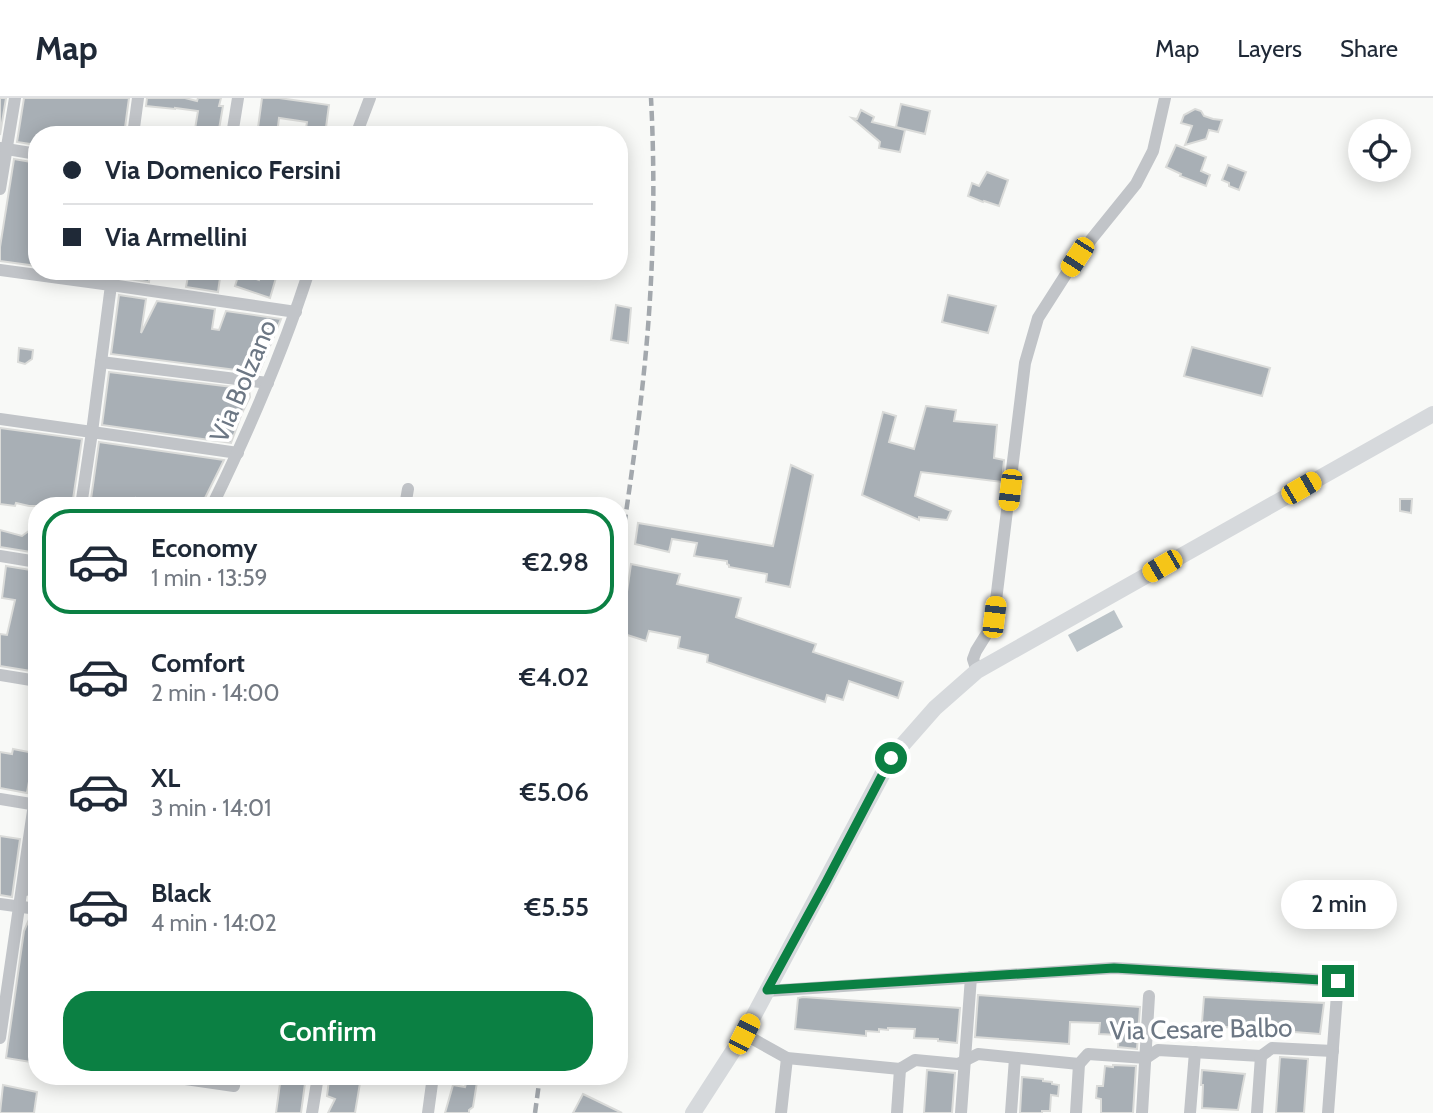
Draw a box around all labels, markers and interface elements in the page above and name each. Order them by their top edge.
text: Map [35,28,98,68]
text: Map [1155,34,1199,63]
text: Layers [1237,34,1302,63]
text: Share [1340,34,1398,63]
map controls [1348,119,1411,182]
button: locate [1348,119,1411,182]
text: Via Domenico Fersini [105,154,341,186]
text: Via Armellini [105,221,247,253]
car [1057,234,1098,280]
street label: Via Bolzano [203,315,283,447]
car [998,468,1023,512]
car [1278,468,1325,508]
icon: car [67,530,130,593]
text: Economy [151,532,257,564]
text: €2.98 [523,546,589,578]
car [1139,546,1186,586]
text: 1 min · 13:59 [151,564,268,592]
car [982,595,1007,639]
icon: car [67,645,130,708]
text: Comfort [151,647,245,679]
text: €4.02 [519,661,589,693]
text: 2 min · 14:00 [151,679,280,707]
route start [875,742,907,774]
icon: car [67,760,130,823]
text: XL [151,762,180,794]
text: €5.06 [520,776,589,808]
text: 3 min · 14:01 [151,794,271,822]
icon: car [67,875,130,938]
text: Black [151,877,211,909]
callout: 2 min [1280,880,1396,928]
text: 2 min [1311,890,1367,918]
text: €5.55 [525,891,589,923]
text: 4 min · 14:02 [151,909,277,937]
route end [1322,965,1354,997]
button: Confirm [63,991,593,1071]
car [726,1011,763,1057]
street label: Via Cesare Balbo [1109,1011,1293,1047]

